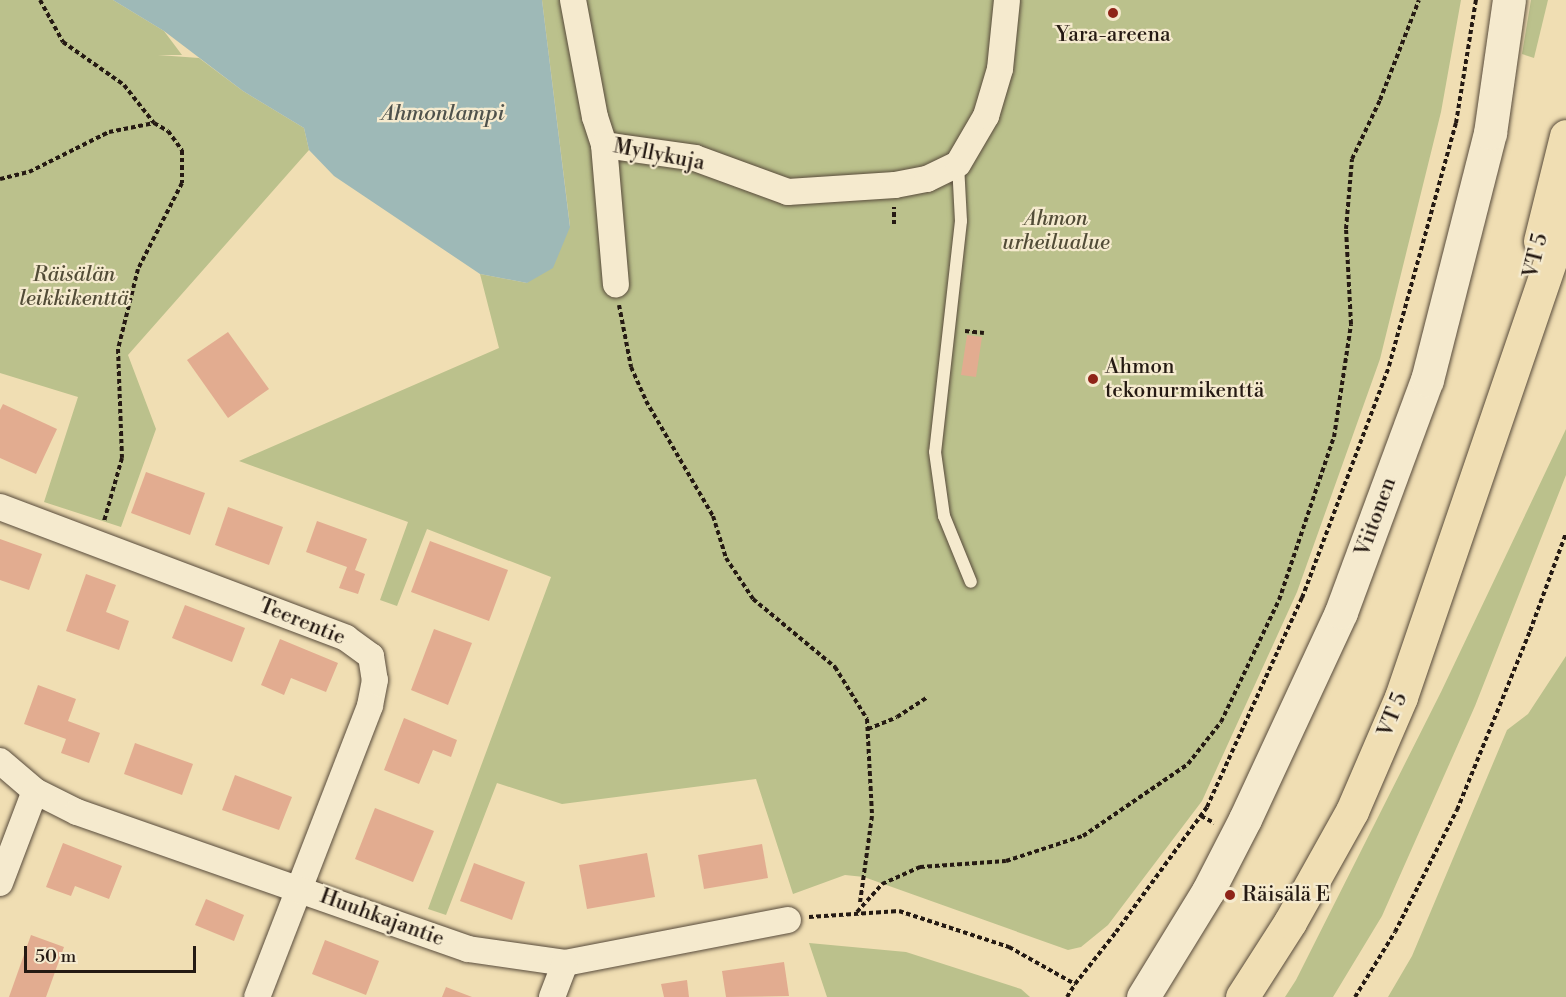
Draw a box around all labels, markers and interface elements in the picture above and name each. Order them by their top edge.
marker: Yara-areena [1106,6,1120,20]
place label: Yara-areena [1055,22,1171,48]
water label: Ahmonlampi [381,101,505,127]
street label: Myllykuja [611,134,707,176]
park label: Ahmon urheilualue [1002,206,1110,256]
street label: VT 5 [1518,231,1554,281]
park label: Räisälän leikkikenttä [19,262,129,312]
place label: Ahmon tekonurmikenttä [1105,354,1264,404]
marker: Ahmon tekonurmikenttä [1086,372,1100,386]
street label: Viitonen [1350,474,1402,560]
street label: Teerentie [255,593,349,651]
street label: VT 5 [1373,689,1413,741]
place label: Räisälä E [1242,882,1330,908]
street label: Huuhkajantie [316,884,448,952]
marker: Räisälä E [1223,888,1237,902]
scale bar [27,934,200,972]
text: 50 m [35,945,76,968]

